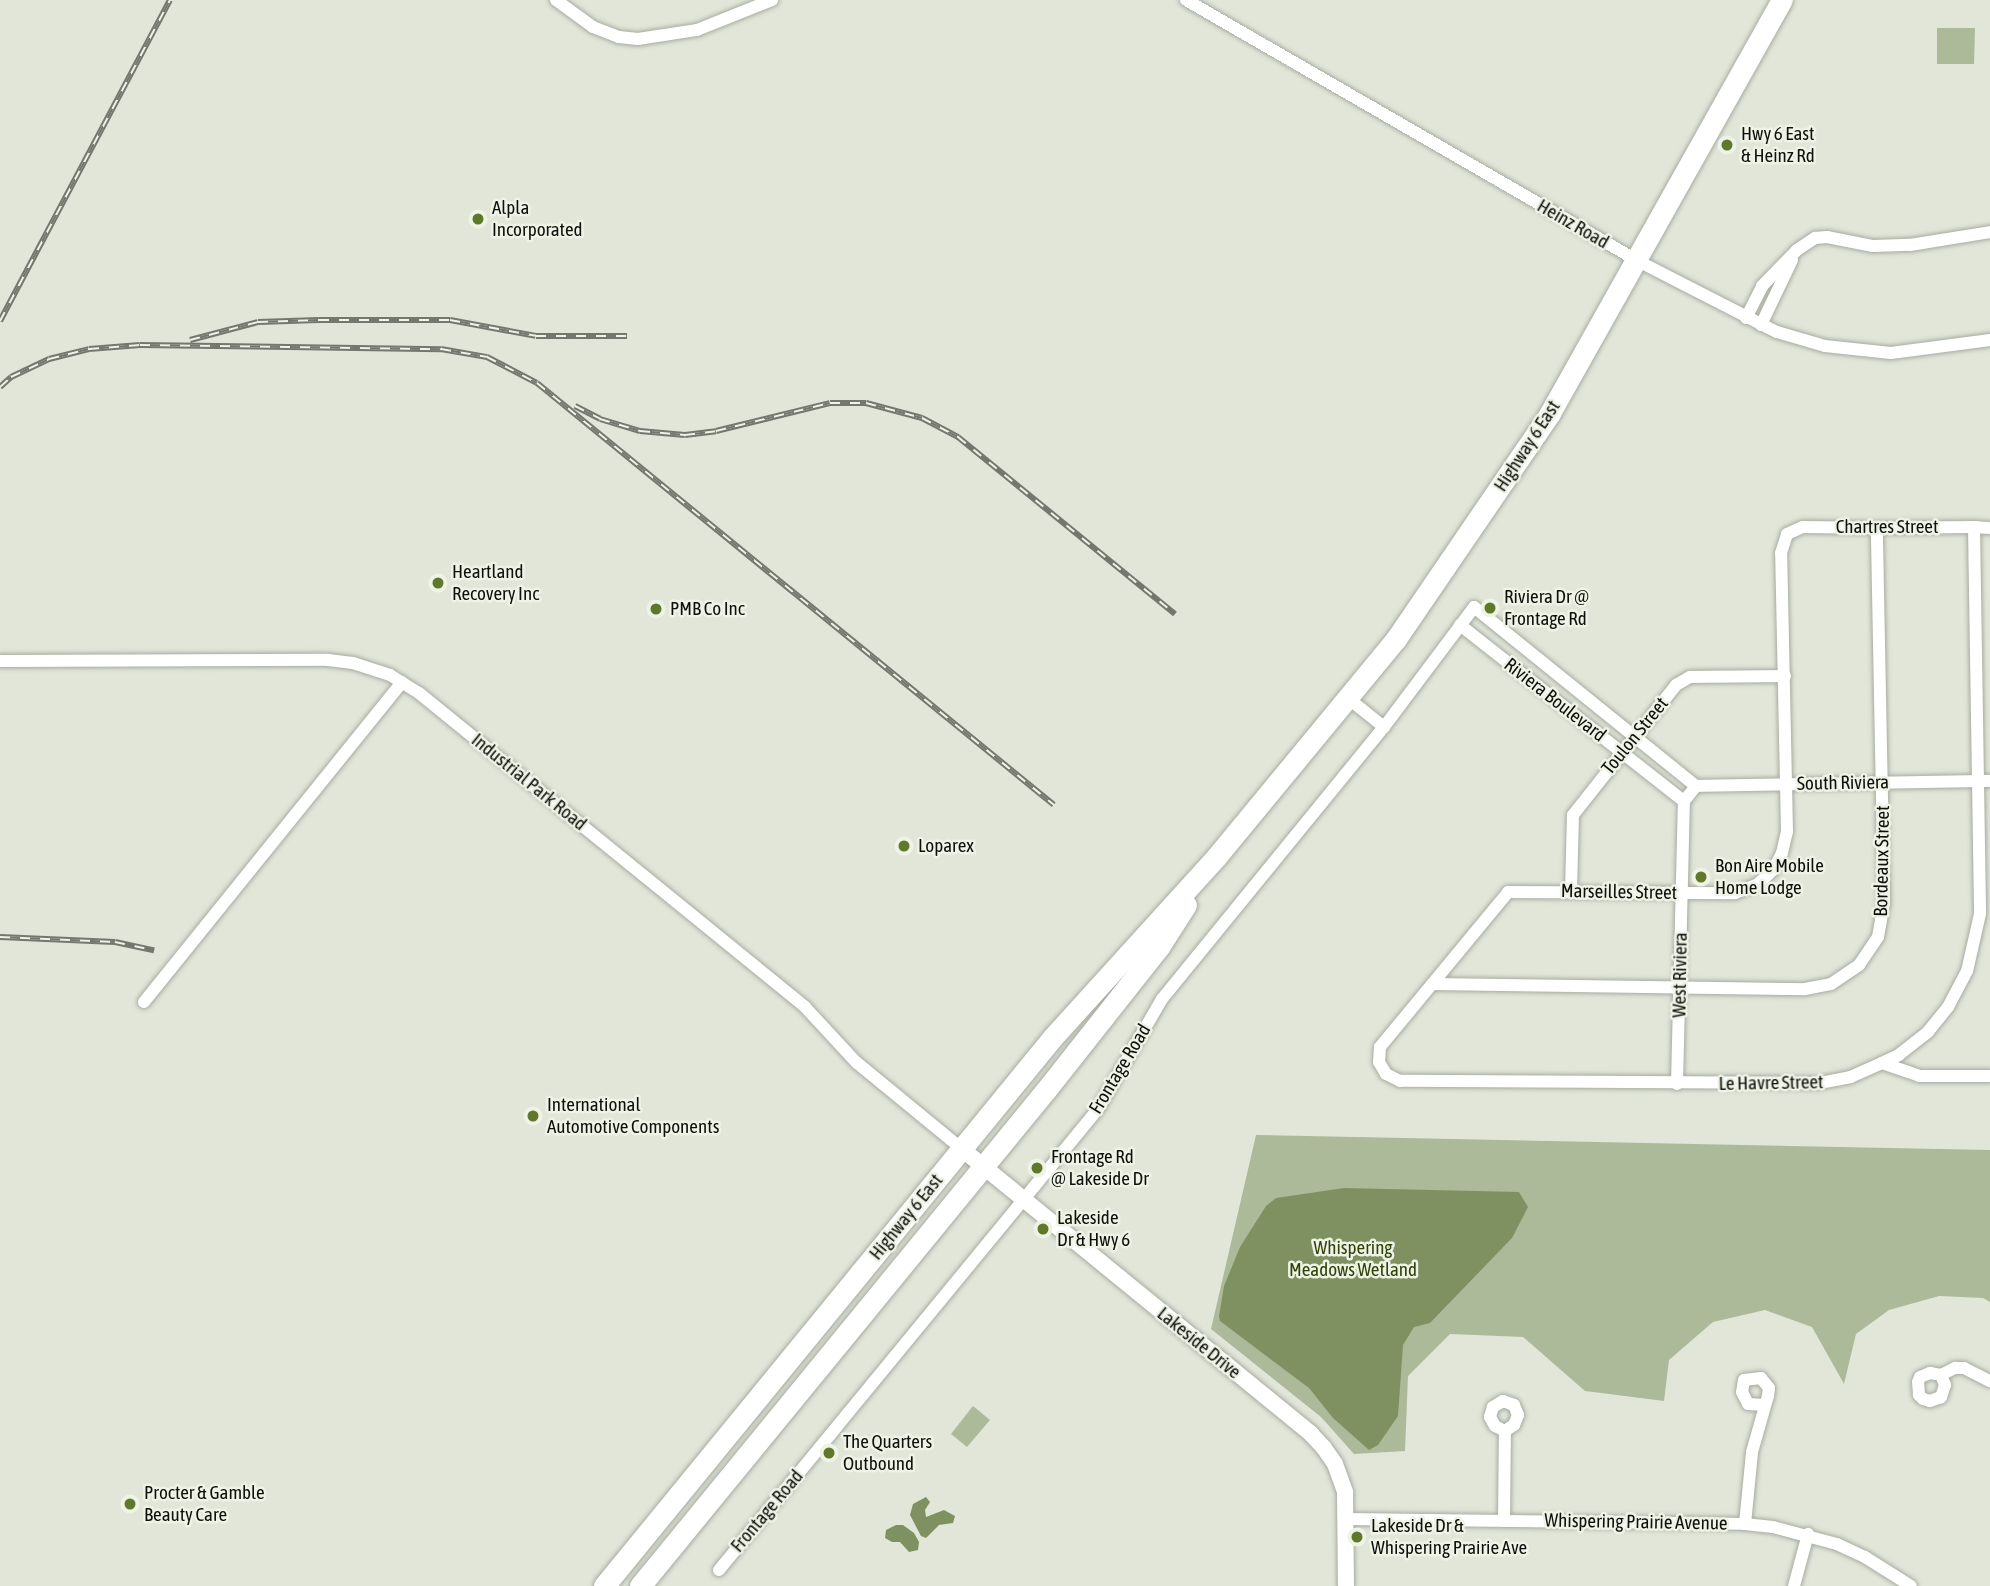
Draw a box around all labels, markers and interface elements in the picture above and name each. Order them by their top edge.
place label: Hwy 6 East & Heinz Rd [1741,123,1815,167]
marker: Hwy 6 East & Heinz Rd [1719,137,1735,153]
street label: Heinz Road [1533,194,1613,254]
place label: Alpla Incorporated [492,197,582,241]
marker: Alpla Incorporated [470,211,486,227]
street label: Highway 6 East [1489,396,1565,496]
street label: Chartres Street [1836,516,1938,538]
place label: Heartland Recovery Inc [452,561,539,605]
marker: Heartland Recovery Inc [430,575,446,591]
place label: Riviera Dr @ Frontage Rd [1504,586,1589,630]
place label: PMB Co Inc [670,598,745,620]
marker: Riviera Dr @ Frontage Rd [1482,600,1498,616]
marker: PMB Co Inc [648,601,664,617]
street label: Riviera Boulevard [1500,653,1610,747]
street label: Toulon Street [1597,693,1673,779]
street label: Industrial Park Road [467,729,591,835]
street label: South Riviera [1797,771,1889,795]
street label: Bordeaux Street [1870,805,1894,917]
place label: Loparex [918,835,974,857]
marker: Loparex [896,838,912,854]
place label: Bon Aire Mobile Home Lodge [1715,855,1824,899]
marker: Bon Aire Mobile Home Lodge [1693,869,1709,885]
street label: Marseilles Street [1561,880,1677,904]
street label: West Riviera [1668,932,1692,1018]
street label: Frontage Road [1084,1020,1156,1118]
street label: Le Havre Street [1718,1071,1824,1095]
place label: International Automotive Components [547,1094,719,1138]
marker: International Automotive Components [525,1108,541,1124]
place label: Frontage Rd @ Lakeside Dr [1051,1146,1149,1190]
marker: Frontage Rd @ Lakeside Dr [1029,1160,1045,1176]
street label: Highway 6 East [864,1169,948,1265]
place label: Lakeside Dr & Hwy 6 [1057,1207,1130,1251]
marker: Lakeside Dr & Hwy 6 [1035,1221,1051,1237]
park label: Whispering Meadows Wetland [1289,1237,1417,1281]
street label: Lakeside Drive [1153,1302,1245,1384]
place label: The Quarters Outbound [843,1431,932,1475]
marker: The Quarters Outbound [821,1445,837,1461]
street label: Frontage Road [726,1465,808,1557]
place label: Procter & Gamble Beauty Care [144,1482,265,1526]
marker: Procter & Gamble Beauty Care [122,1496,138,1512]
street label: Whispering Prairie Avenue [1544,1509,1728,1535]
place label: Lakeside Dr & Whispering Prairie Ave [1371,1515,1527,1559]
marker: Lakeside Dr & Whispering Prairie Ave [1349,1529,1365,1545]

